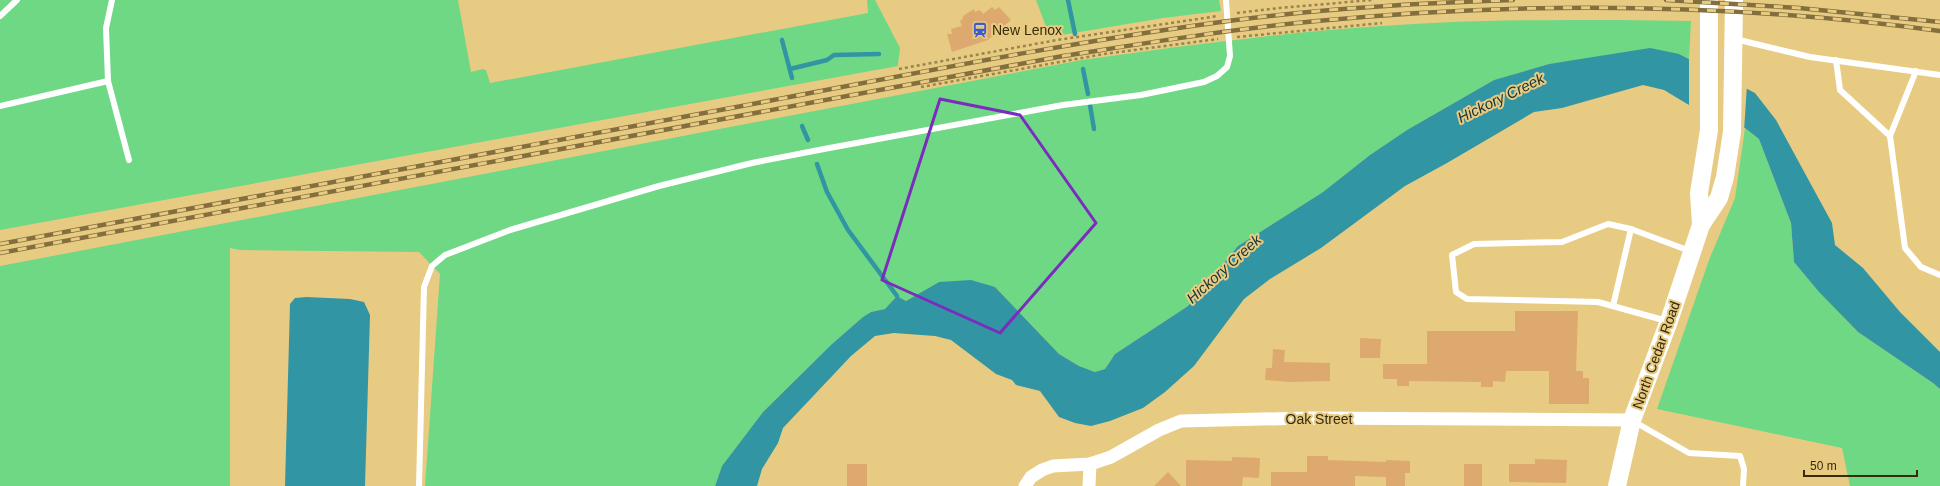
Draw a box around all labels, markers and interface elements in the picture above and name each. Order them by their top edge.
station icon: New Lenox [971,21,989,39]
place label: New Lenox [992,22,1062,38]
water label: Hickory Creek [1455,69,1548,126]
water label: Hickory Creek [1183,230,1265,306]
street label: North Cedar Road [1629,299,1683,411]
street label: Oak Street [1286,411,1353,427]
scale bar [1804,452,1917,478]
text: 50 m [1810,459,1837,473]

